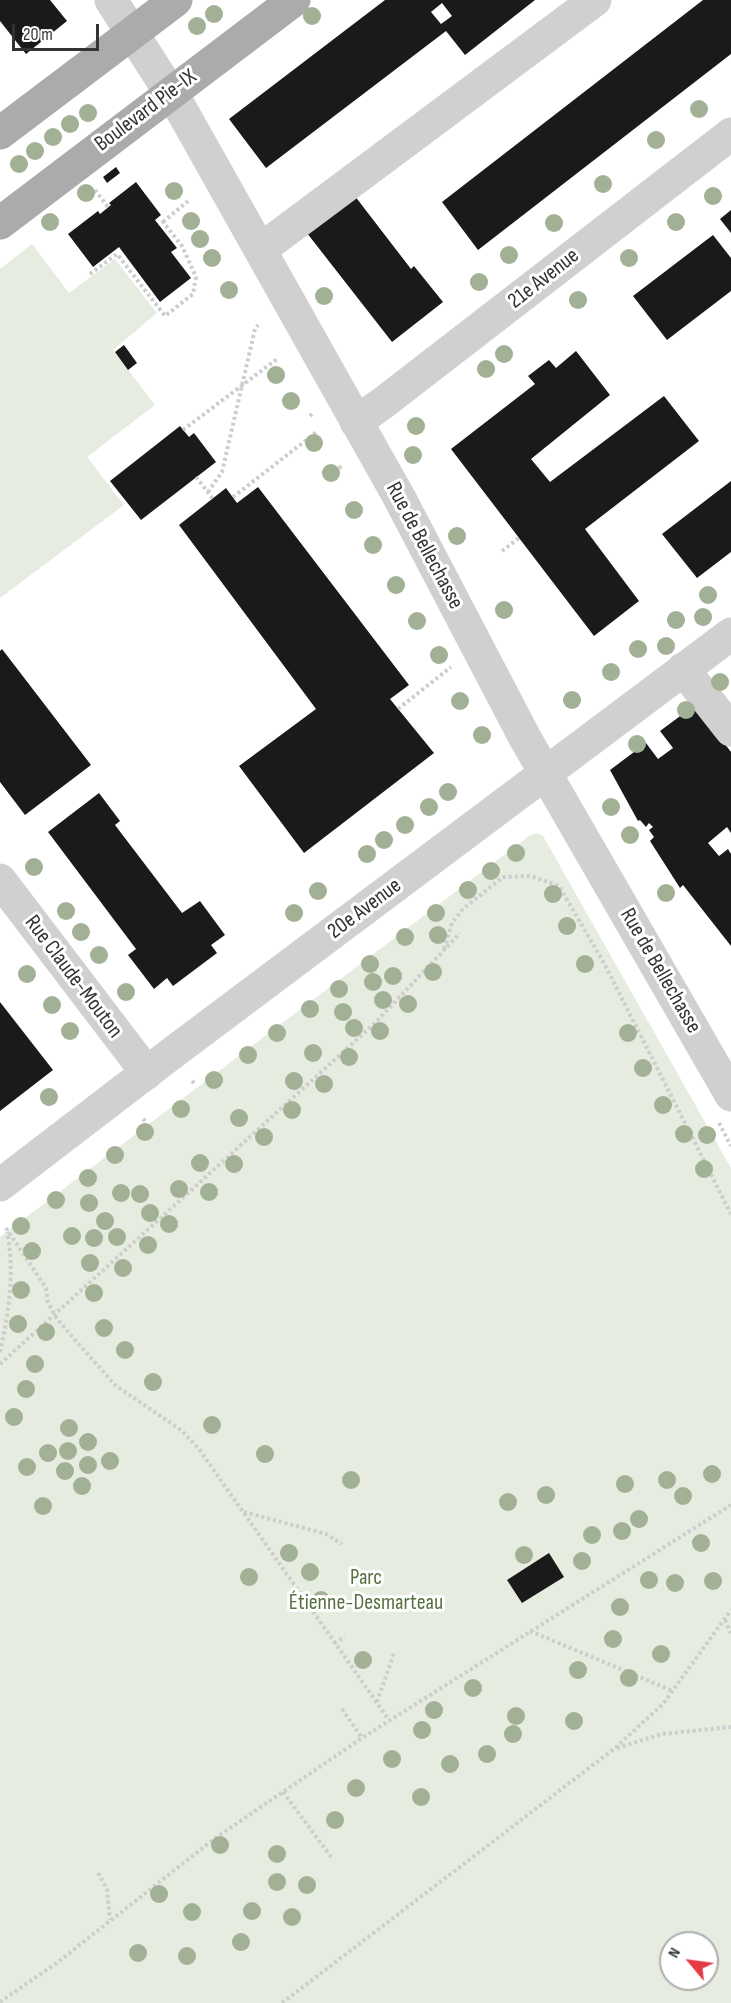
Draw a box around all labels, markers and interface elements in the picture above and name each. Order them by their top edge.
scale bar [15,12,102,50]
text: 20 m [23,24,53,45]
street label: Boulevard Pie-IX [90,64,202,158]
street label: 21e Avenue [503,243,585,315]
street label: Rue de Bellechasse [379,478,469,614]
street label: 20e Avenue [323,873,407,945]
street label: Rue de Bellechasse [614,904,706,1038]
street label: Rue Claude-Mouton [18,910,128,1044]
park label: Parc Étienne-Desmarteau [289,1565,443,1616]
north arrow [659,1931,719,1991]
text: N [664,1945,685,1961]

